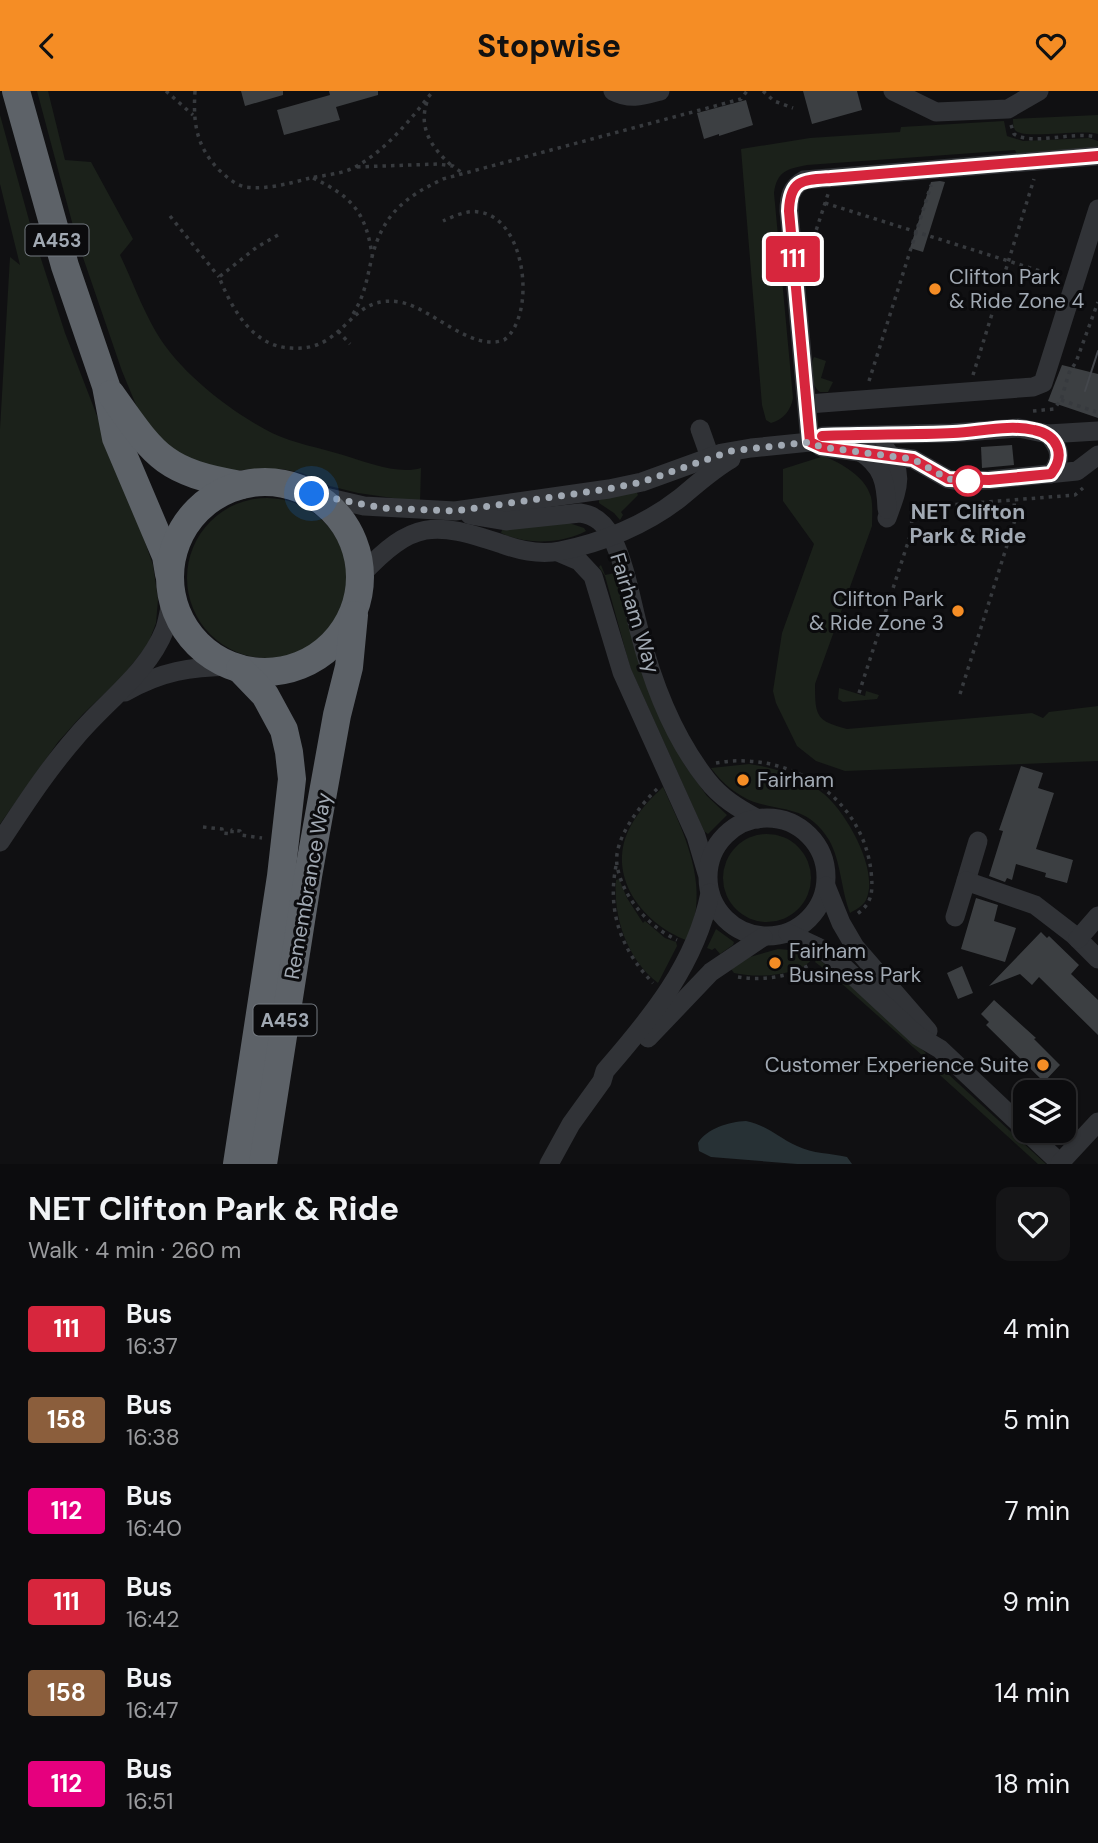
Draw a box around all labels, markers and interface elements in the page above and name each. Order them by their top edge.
text: Stopwise [477,25,621,67]
icon: back [28,27,66,65]
icon: heart [1032,27,1070,65]
road number: A453 [25,225,88,255]
line badge: 111 [753,236,833,282]
text: 111 [780,243,806,274]
place label: Clifton Park & Ride Zone 4 [949,263,1085,315]
marker: Clifton Park & Ride Zone 4 [927,281,943,297]
marker: NET Clifton Park & Ride [953,466,983,496]
your location [294,476,329,511]
place label: NET Clifton Park & Ride [910,498,1026,550]
street label: Fairham Way [603,549,667,677]
place label: Clifton Park & Ride Zone 3 [809,585,944,637]
marker: Clifton Park & Ride Zone 3 [950,603,966,619]
place label: Fairham [757,766,834,794]
marker: Fairham [735,772,751,788]
street label: Remembrance Way [278,790,338,982]
place label: Fairham Business Park [789,937,922,989]
marker: Fairham Business Park [767,955,783,971]
road number: A453 [254,1005,316,1036]
place label: Customer Experience Suite [765,1051,1029,1079]
marker: Customer Experience Suite [1035,1057,1051,1073]
map controls [1013,1080,1076,1143]
button: layers [1013,1080,1076,1143]
text: NET Clifton Park & Ride [28,1187,399,1230]
button: heart [996,1187,1070,1261]
text: Walk · 4 min · 260 m [28,1235,241,1265]
text: Bus [126,1297,172,1331]
text: 4 min [1003,1312,1070,1346]
text: 111 [53,1313,80,1344]
text: 16:37 [126,1331,178,1361]
text: Bus [126,1388,172,1422]
text: 5 min [1003,1403,1070,1437]
text: 158 [47,1404,86,1435]
text: 16:38 [126,1422,180,1452]
text: Bus [126,1479,172,1513]
text: 7 min [1005,1494,1070,1528]
text: 112 [51,1495,82,1526]
text: 16:40 [126,1513,182,1543]
text: Bus [126,1570,172,1604]
text: 9 min [1002,1585,1070,1619]
text: 111 [53,1586,80,1617]
text: 16:42 [126,1604,179,1634]
text: Bus [126,1661,172,1695]
text: 14 min [995,1676,1070,1710]
text: 158 [47,1677,86,1708]
text: 16:47 [126,1695,179,1725]
text: Bus [126,1752,172,1786]
text: 18 min [995,1767,1070,1801]
text: 112 [51,1768,82,1799]
text: 16:51 [126,1786,173,1816]

